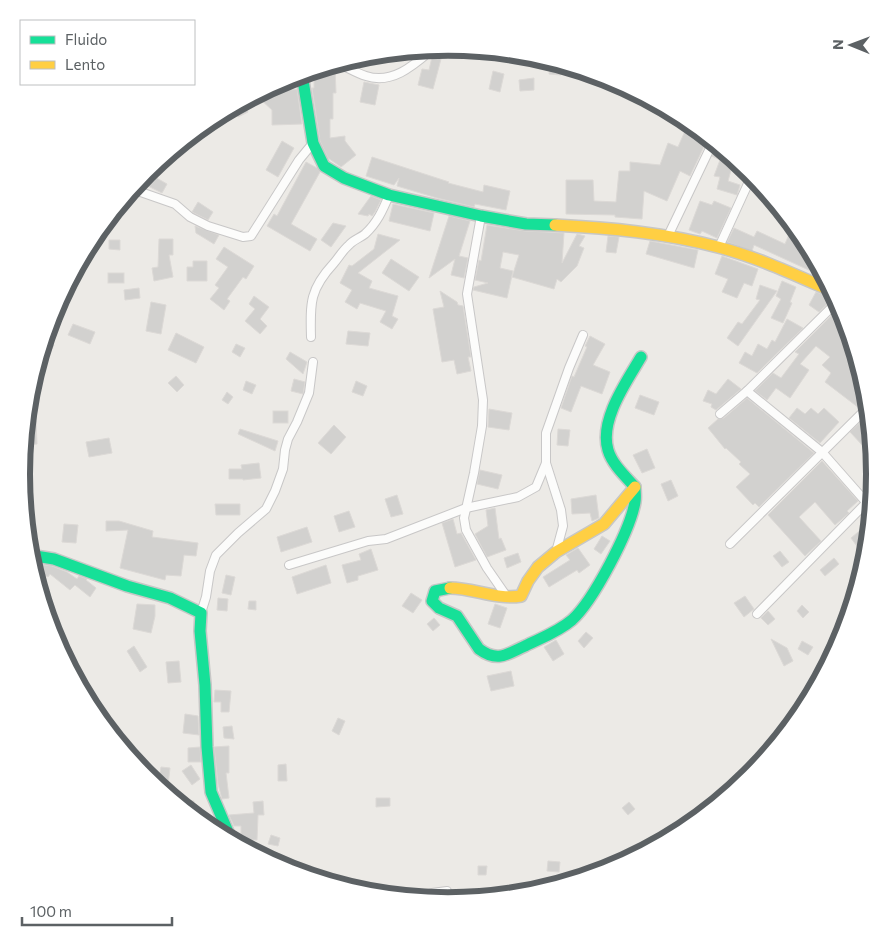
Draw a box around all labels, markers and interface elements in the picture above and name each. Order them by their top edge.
legend [20,20,195,85]
north arrow [826,20,876,70]
text: Fluido [65,30,107,48]
text: N [829,39,846,50]
text: Lento [65,55,105,73]
scale bar [22,894,172,926]
text: 100 m [30,902,72,920]

